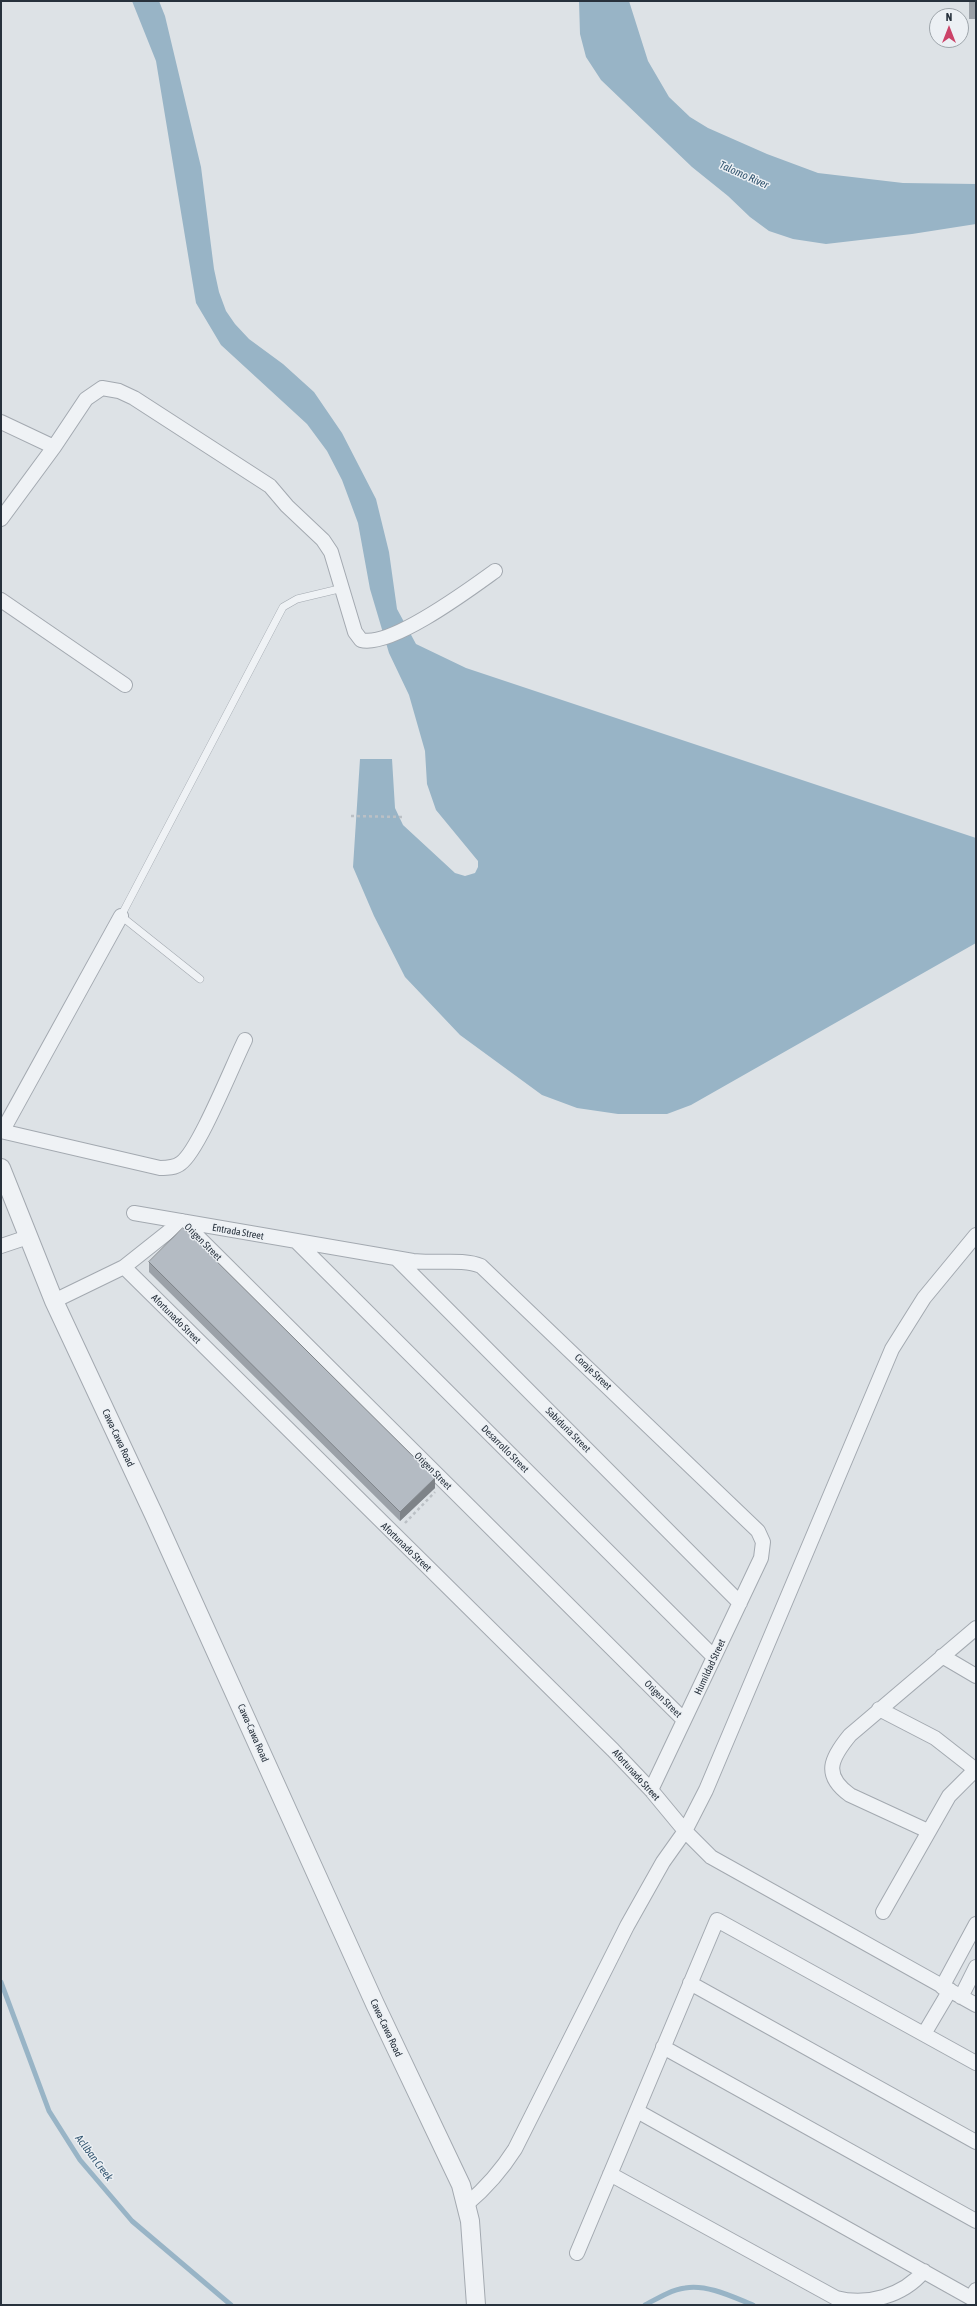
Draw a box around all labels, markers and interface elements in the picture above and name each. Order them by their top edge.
north arrow [929,8,969,48]
text: N [946,11,952,23]
water label: Talomo River [717,158,771,192]
street label: Origen Street [182,1221,224,1263]
street label: Entrada Street [211,1222,265,1242]
street label: Afortunado Street [149,1292,203,1346]
street label: Coraje Street [572,1351,614,1393]
street label: Sabiduria Street [543,1405,593,1455]
street label: Cawa-Cawa Road [99,1407,137,1469]
street label: Desarrollo Street [479,1423,531,1475]
street label: Origen Street [412,1450,454,1492]
street label: Afortunado Street [378,1520,434,1574]
street label: Humildad Street [692,1637,728,1697]
street label: Origen Street [642,1678,684,1720]
street label: Cawa-Cawa Road [235,1702,271,1764]
street label: Afortunado Street [610,1747,662,1803]
street label: Cawa-Cawa Road [367,1997,405,2059]
water label: Acliban Creek [72,2132,116,2184]

